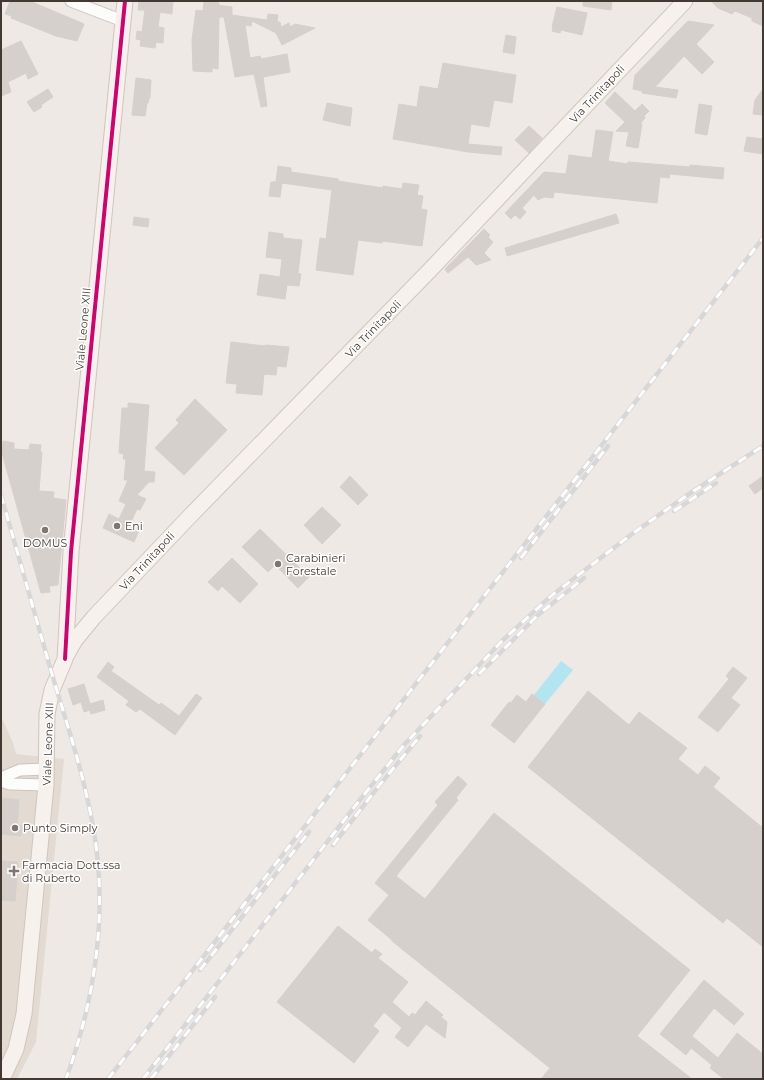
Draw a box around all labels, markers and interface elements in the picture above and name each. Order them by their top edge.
street label: Via Trinitapoli [566,62,628,126]
street label: Viale Leone XIII [72,287,94,371]
street label: Via Trinitapoli [342,297,404,361]
place label: Eni [125,519,143,533]
marker: Eni [112,521,122,531]
marker: DOMUS [40,525,50,535]
street label: Via Trinitapoli [116,529,178,593]
place label: DOMUS [23,536,67,550]
place label: Carabinieri Forestale [286,551,345,578]
marker: Carabinieri Forestale [273,559,283,569]
street label: Viale Leone XIII [40,702,56,786]
place label: Punto Simply [23,821,98,835]
marker: Punto Simply [10,823,20,833]
place label: Farmacia Dott.ssa di Ruberto [22,858,121,885]
marker: Farmacia Dott.ssa di Ruberto [9,866,19,876]

